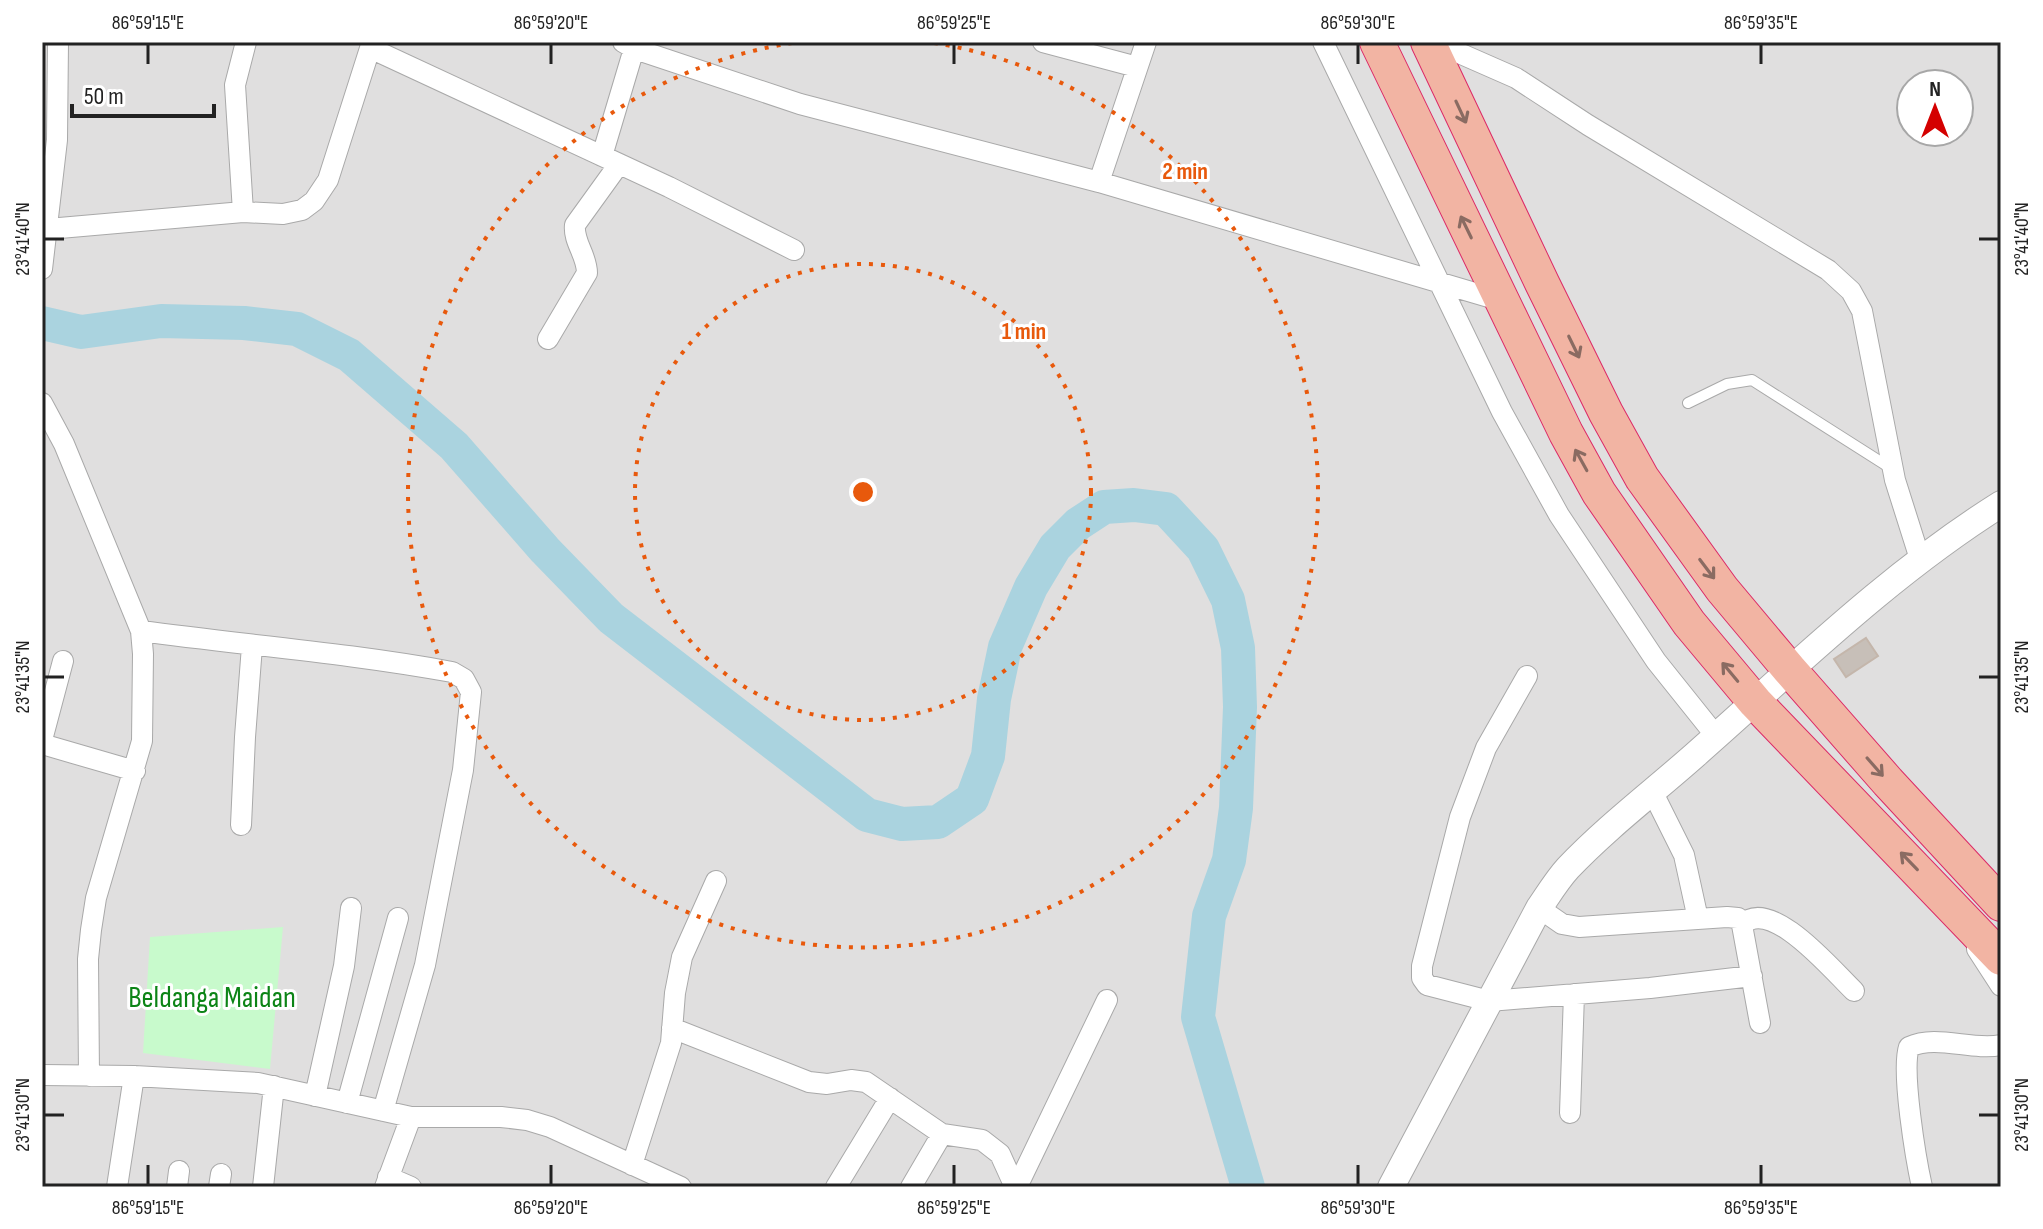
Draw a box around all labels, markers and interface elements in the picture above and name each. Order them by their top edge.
text: 86°59'15"E [112,11,184,35]
text: 86°59'20"E [514,11,588,35]
text: 86°59'25"E [917,11,991,35]
text: 86°59'30"E [1321,11,1395,35]
text: 86°59'35"E [1724,11,1798,35]
scale bar [72,68,214,118]
north arrow [1895,68,1975,148]
text: N [1929,76,1941,103]
text: 50 m [84,82,124,111]
one-way arrow [1454,100,1469,124]
text: 2 min [1162,157,1208,186]
text: 23°41'40"N [11,202,35,276]
text: 23°41'40"N [2010,202,2034,276]
one-way arrow [1458,215,1473,239]
text: 1 min [1002,317,1046,346]
one-way arrow [1566,334,1582,358]
one-way arrow [1572,449,1588,472]
centre of rings [849,478,877,506]
one-way arrow [1698,558,1715,580]
text: 23°41'35"N [11,641,35,713]
text: 23°41'35"N [2010,641,2034,713]
one-way arrow [1721,662,1739,683]
one-way arrow [1866,757,1884,777]
one-way arrow [1900,851,1919,871]
park label: Beldanga Maidan [128,980,296,1016]
text: 23°41'30"N [11,1078,35,1152]
text: 23°41'30"N [2010,1078,2034,1152]
text: 86°59'15"E [112,1196,184,1220]
text: 86°59'20"E [514,1196,588,1220]
text: 86°59'25"E [917,1196,991,1220]
text: 86°59'30"E [1321,1196,1395,1220]
text: 86°59'35"E [1724,1196,1798,1220]

